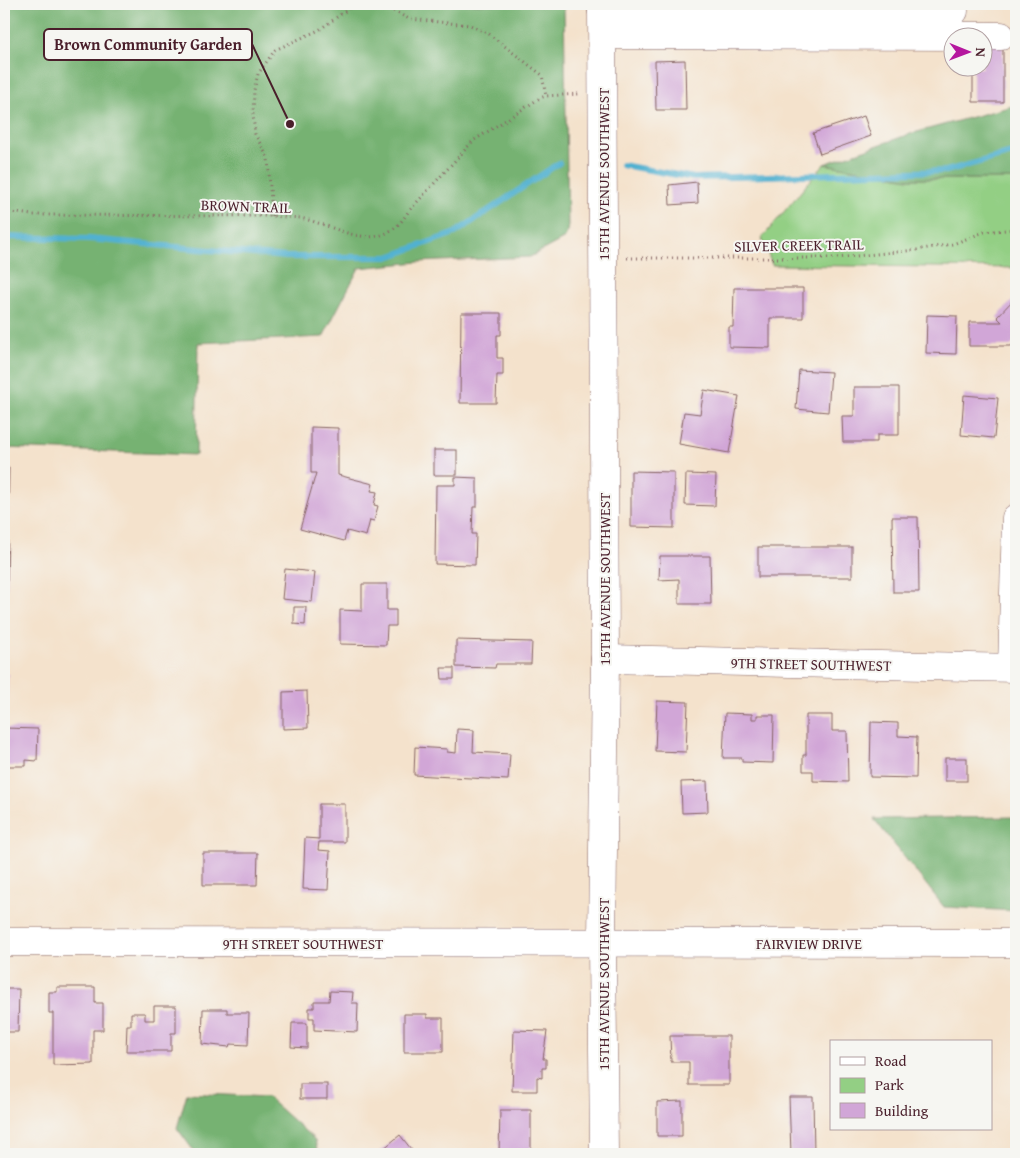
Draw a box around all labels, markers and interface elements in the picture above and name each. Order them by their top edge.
north arrow [942,28,992,78]
callout: Brown Community Garden [44,29,252,60]
text: Brown Community Garden [54,32,242,56]
text: N [971,47,991,58]
street label: 15TH AVENUE SOUTHWEST [593,87,614,260]
street label: BROWN TRAIL [201,194,292,218]
street label: SILVER CREEK TRAIL [734,233,865,257]
street label: 15TH AVENUE SOUTHWEST [594,492,615,665]
street label: 9TH STREET SOUTHWEST [730,652,892,676]
street label: 15TH AVENUE SOUTHWEST [593,897,614,1070]
street label: 9TH STREET SOUTHWEST [223,933,384,954]
street label: FAIRVIEW DRIVE [756,933,862,954]
legend [830,1040,992,1130]
text: Road [875,1050,906,1071]
text: Park [875,1074,904,1095]
text: Building [875,1100,929,1121]

